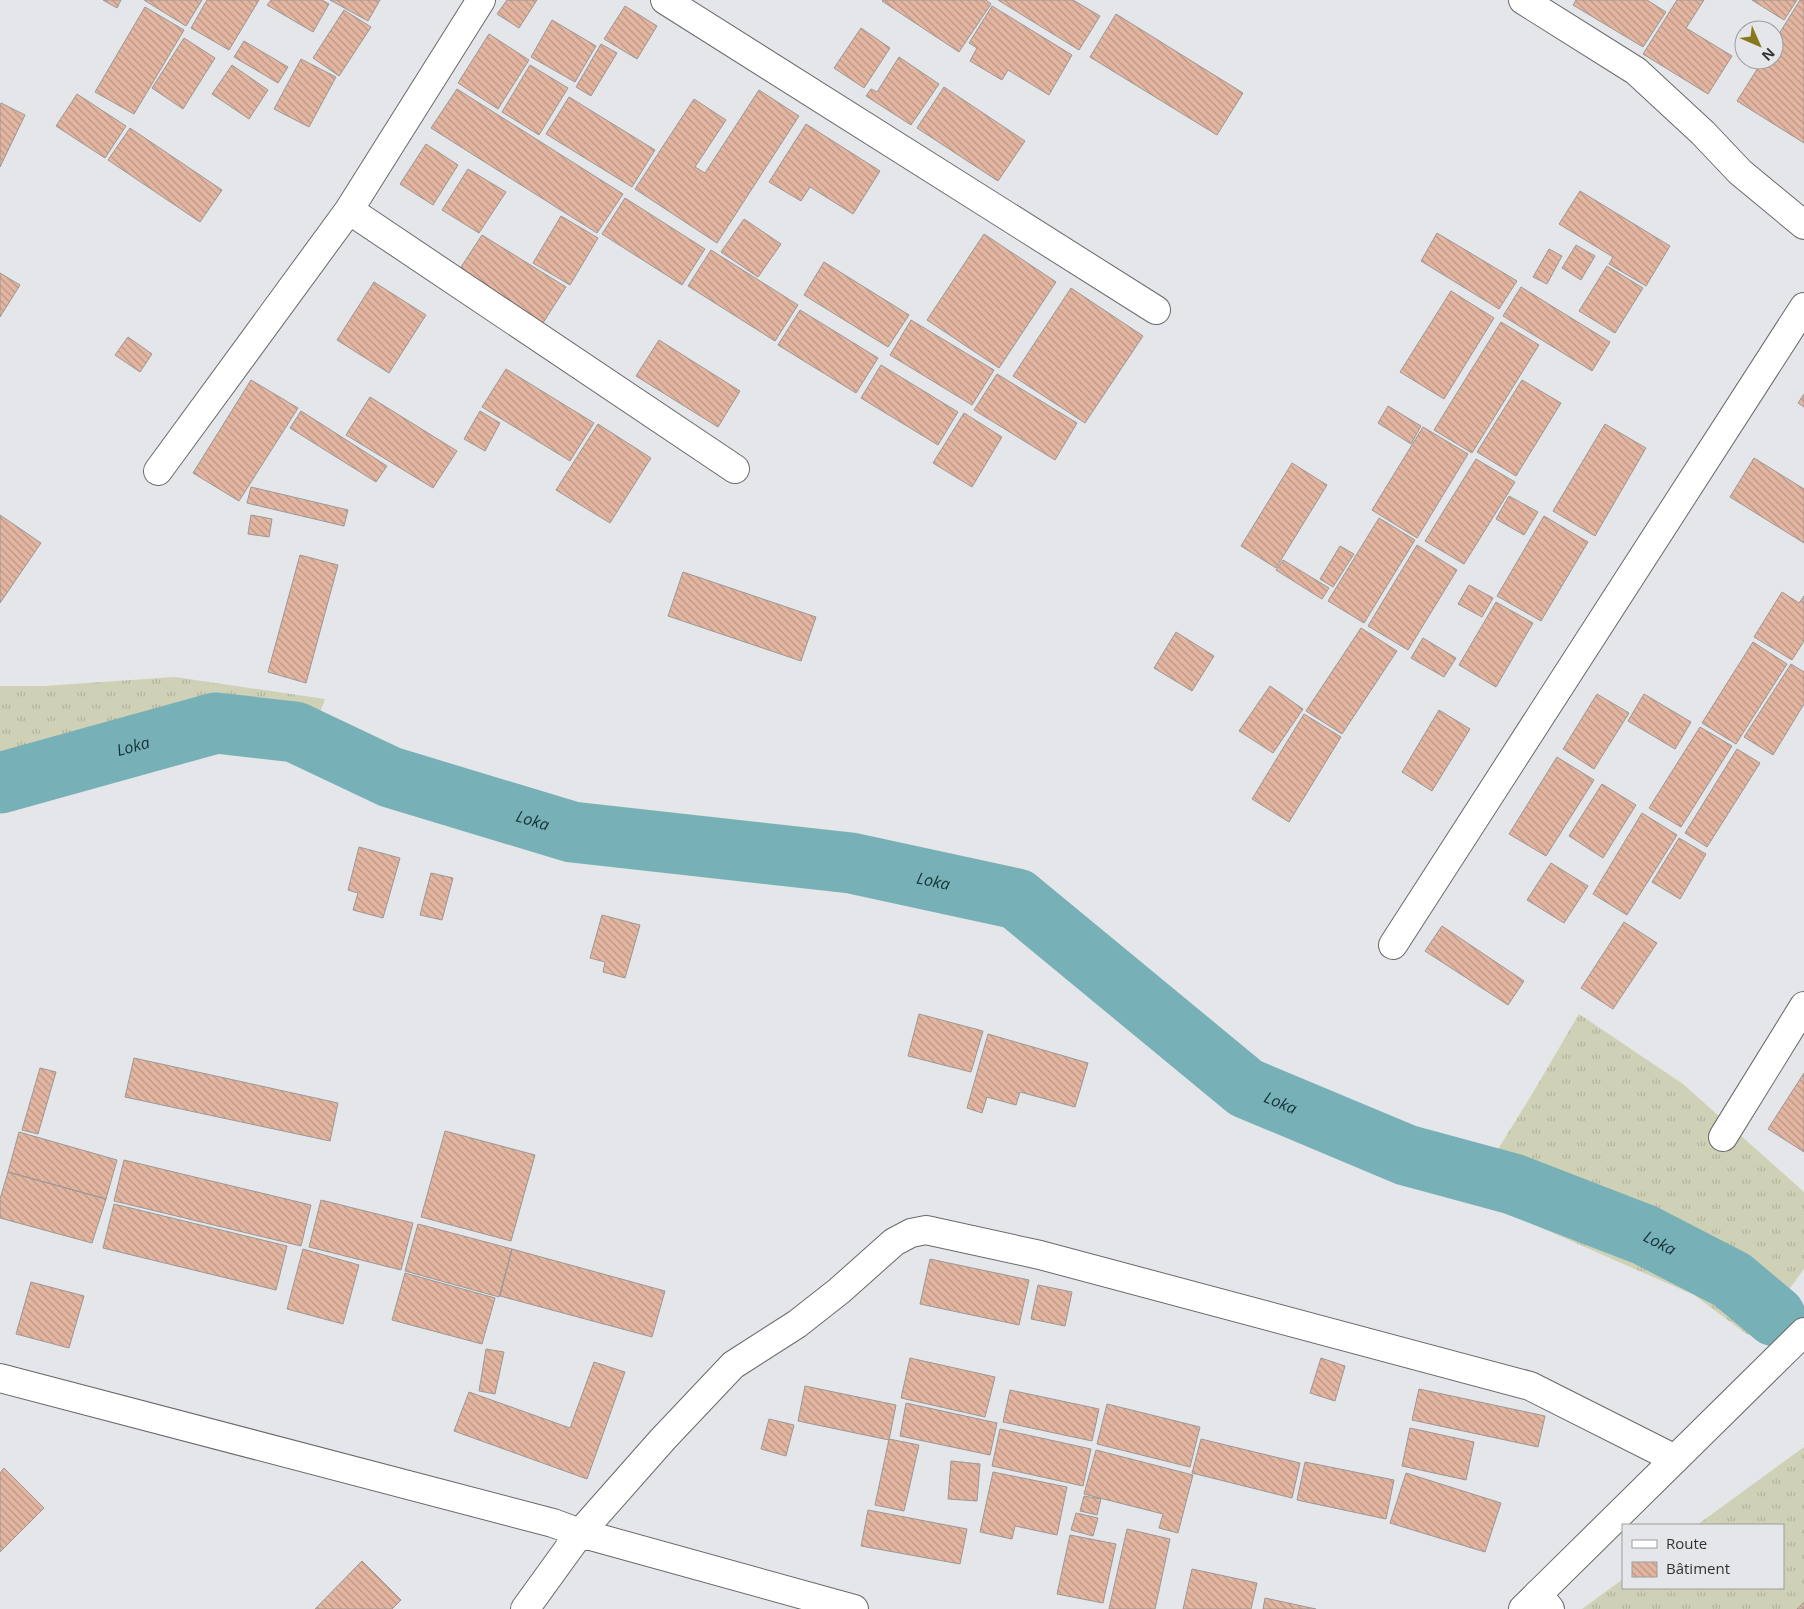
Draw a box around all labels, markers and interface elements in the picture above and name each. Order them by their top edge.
north arrow [1734,20,1784,70]
text: N [1758,44,1779,65]
water label: Loka [114,731,152,761]
water label: Loka [514,805,552,836]
water label: Loka [915,867,952,895]
water label: Loka [1261,1086,1300,1119]
water label: Loka [1640,1225,1680,1260]
legend [1622,1524,1784,1589]
text: Route [1666,1533,1707,1553]
text: Bâtiment [1666,1558,1730,1578]

